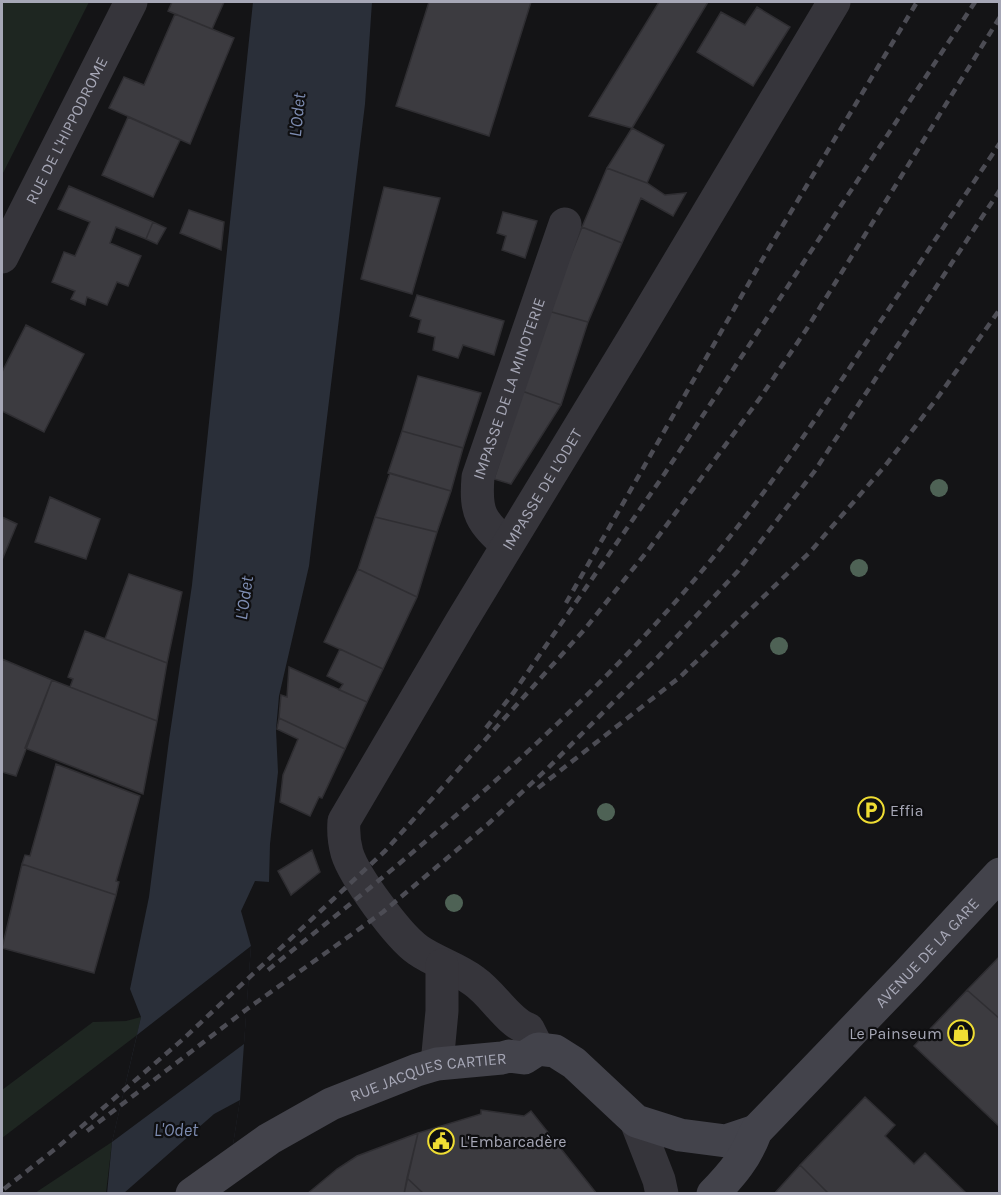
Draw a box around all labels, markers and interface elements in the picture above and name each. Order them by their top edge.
street label: RUE DE L'HIPPODROME [21,53,111,207]
water label: L'Odet [284,91,310,138]
street label: IMPASSE DE LA MINOTERIE [468,295,549,482]
street label: IMPASSE DE L'ODET [498,425,586,553]
water label: L'Odet [230,574,258,621]
parking icon: Effia [856,795,886,825]
place label: Effia [890,801,924,820]
street label: AVENUE DE LA GARE [871,894,983,1011]
shop icon: Le Painseum [946,1018,976,1048]
place label: Le Painseum [849,1024,942,1043]
street label: RUE JACQUES CARTIER [347,1048,507,1105]
water label: L'Odet [154,1119,199,1141]
public building icon: L'Embarcadère [426,1126,456,1156]
place label: L'Embarcadère [460,1132,566,1151]

